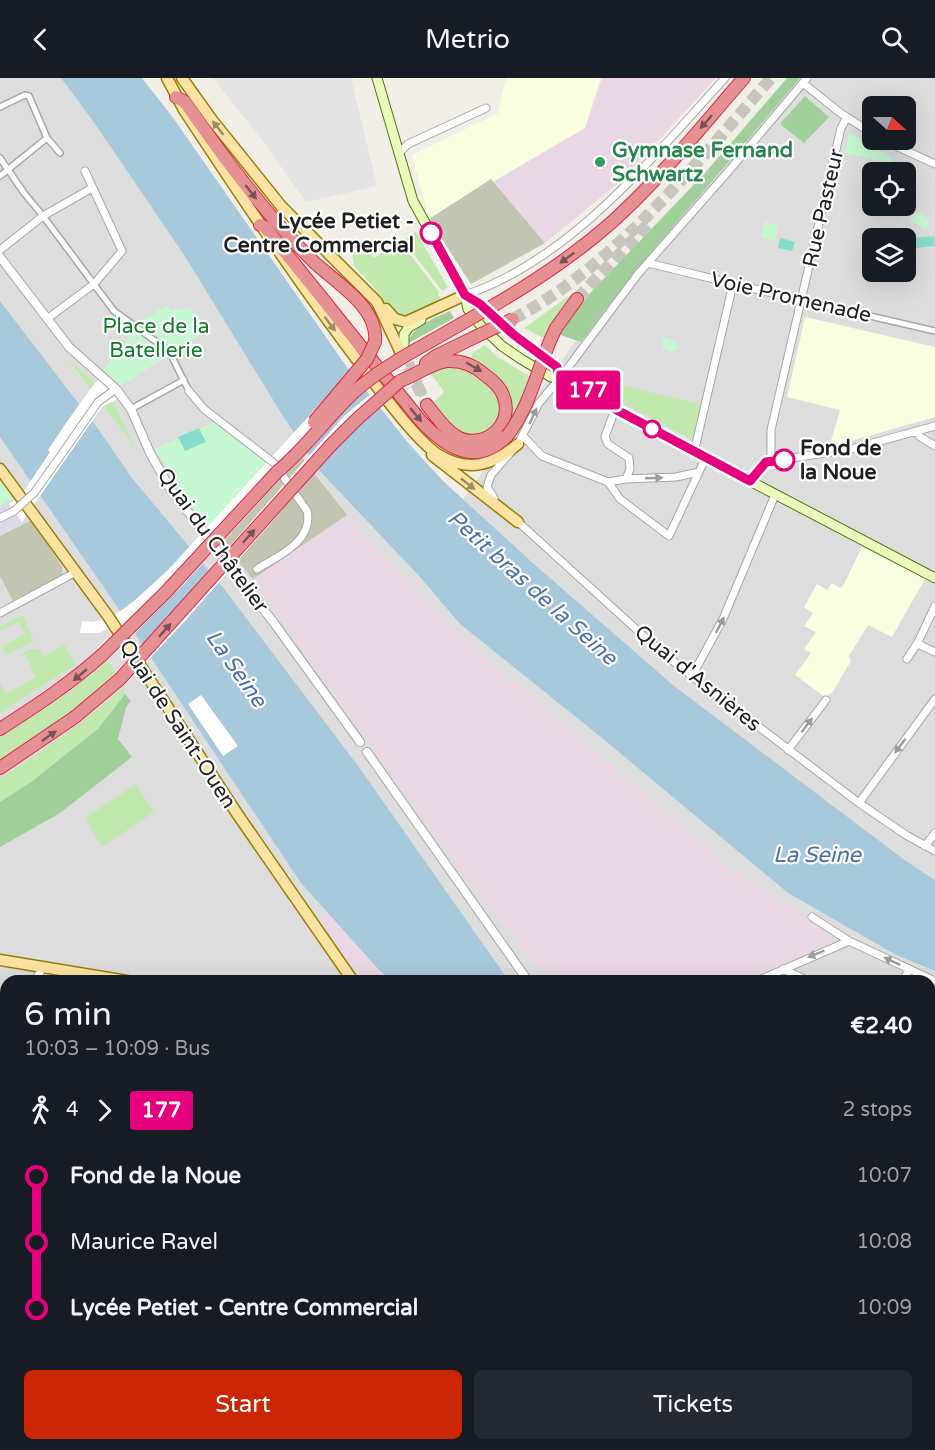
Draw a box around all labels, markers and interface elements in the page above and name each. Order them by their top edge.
icon: back [24,23,57,56]
text: Metrio [425,23,510,56]
icon: search [878,23,911,56]
north arrow [862,96,916,150]
map controls [862,96,916,282]
one-way arrow [700,114,713,129]
one-way arrow [212,120,224,135]
place label: Gymnase Fernand Schwartz [612,138,793,187]
street label: Rue Pasteur [798,146,849,270]
marker: Gymnase Fernand Schwartz [593,155,607,169]
button: locate [862,162,916,216]
one-way arrow [245,184,257,199]
place label: Lycée Petiet - Centre Commercial [224,209,414,258]
marker: Lycée Petiet - Centre Commercial [420,222,442,244]
button: layers [862,228,916,282]
one-way arrow [560,252,575,264]
street label: Voie Promenade [708,267,874,328]
park label: Place de la Batellerie [102,314,210,363]
one-way arrow [323,316,336,332]
one-way arrow [466,362,482,373]
line badge: 177 [554,370,622,410]
text: 177 [568,378,608,403]
one-way arrow [409,407,422,422]
one-way arrow [528,408,537,425]
unlabelled marker [643,420,661,438]
place label: Fond de la Noue [800,436,881,485]
marker: Fond de la Noue [773,449,795,471]
street label: Quai du Châtelier [152,463,273,618]
one-way arrow [644,473,663,482]
one-way arrow [460,478,476,491]
water label: Petit bras de la Seine [442,505,623,672]
one-way arrow [242,529,255,544]
one-way arrow [715,616,724,633]
street label: Quai d'Asnières [629,620,766,737]
one-way arrow [158,623,171,638]
water label: La Seine [200,625,273,713]
street label: Quai de Saint-Ouen [114,635,241,813]
one-way arrow [72,668,88,681]
one-way arrow [801,717,813,733]
one-way arrow [40,730,56,742]
one-way arrow [895,739,907,754]
water label: La Seine [773,842,863,868]
one-way arrow [807,950,825,959]
one-way arrow [883,957,900,966]
text: 6 min [24,995,112,1034]
text: €2.40 [850,1013,912,1039]
text: 10:03 – 10:09 · Bus [24,1037,210,1061]
icon: walk [24,1094,57,1127]
icon: forward [88,1094,121,1127]
text: 4 [66,1098,79,1122]
text: 177 [142,1098,181,1123]
text: 2 stops [843,1098,912,1122]
text: Fond de la Noue [70,1163,241,1189]
text: 10:07 [857,1164,912,1188]
text: Maurice Ravel [70,1229,218,1255]
text: 10:08 [857,1230,912,1254]
text: Lycée Petiet - Centre Commercial [70,1295,418,1321]
text: 10:09 [857,1296,912,1320]
button: Start [24,1370,462,1439]
button: Tickets [474,1370,912,1439]

